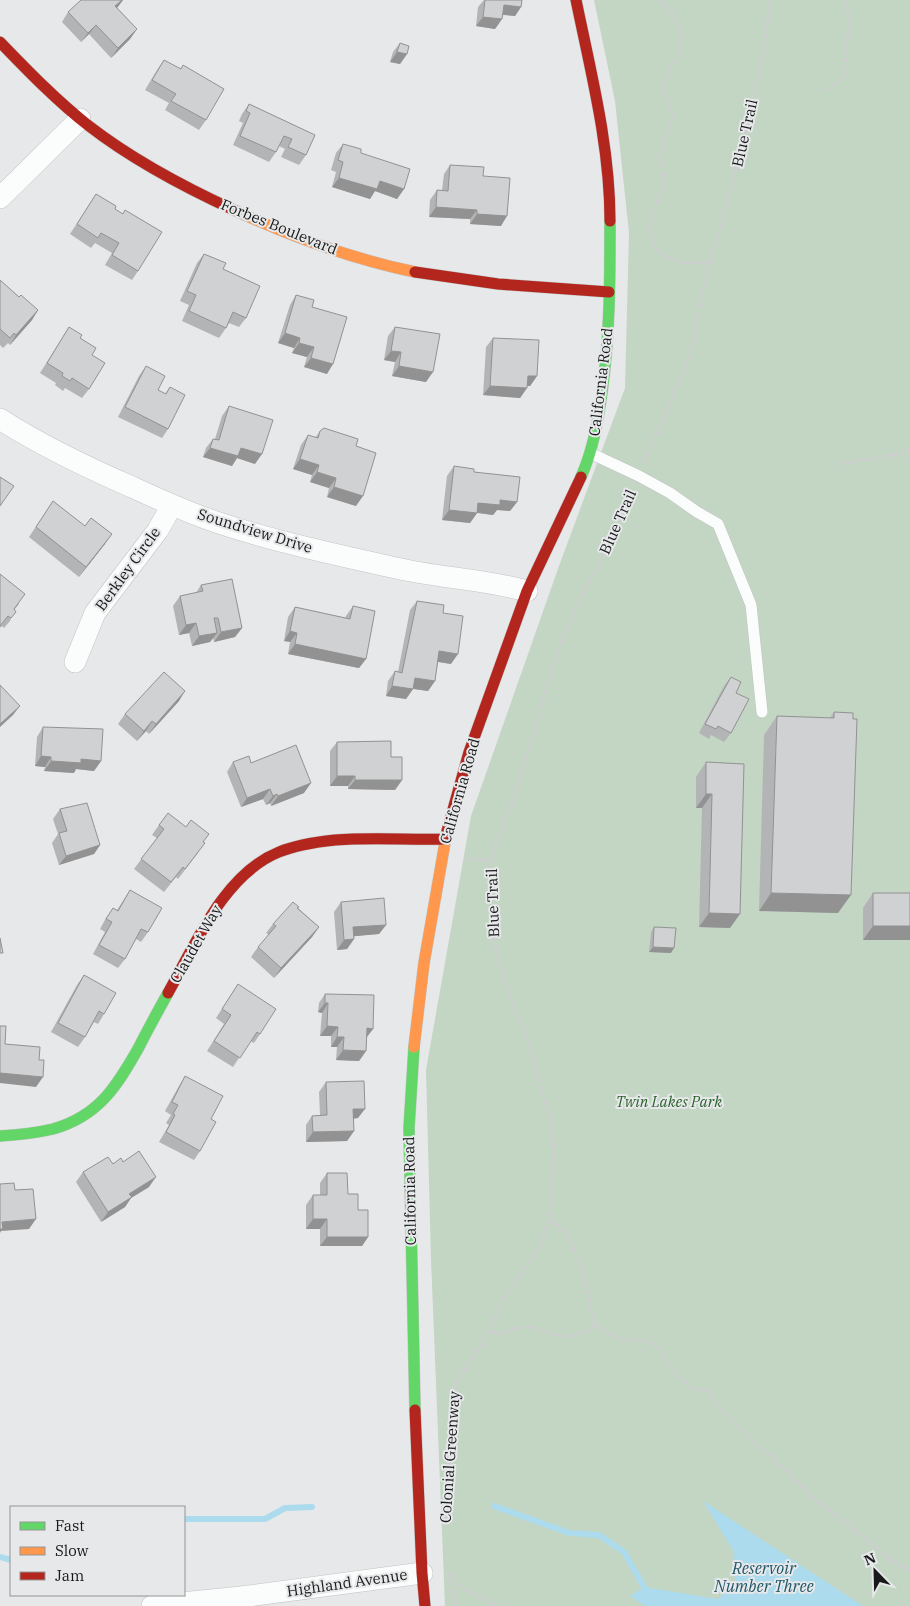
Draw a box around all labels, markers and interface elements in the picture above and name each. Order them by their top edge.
street label: Blue Trail [727,97,762,169]
street label: Forbes Boulevard [218,195,340,259]
street label: California Road [584,327,617,437]
street label: Blue Trail [595,486,640,557]
street label: Soundview Drive [195,504,315,557]
street label: Berkley Circle [91,523,164,614]
street label: California Road [435,736,484,846]
street label: Blue Trail [482,868,503,938]
street label: Claudet Way [166,901,226,986]
park label: Twin Lakes Park [616,1092,722,1111]
street label: California Road [399,1136,420,1246]
street label: Colonial Greenway [435,1390,464,1523]
legend [10,1506,185,1596]
text: Fast [55,1516,85,1535]
text: Slow [55,1541,89,1560]
north arrow [850,1546,900,1596]
text: N [861,1549,879,1569]
water label: Reservoir Number Three [713,1558,814,1596]
street label: Highland Avenue [285,1565,408,1600]
text: Jam [55,1566,84,1585]

